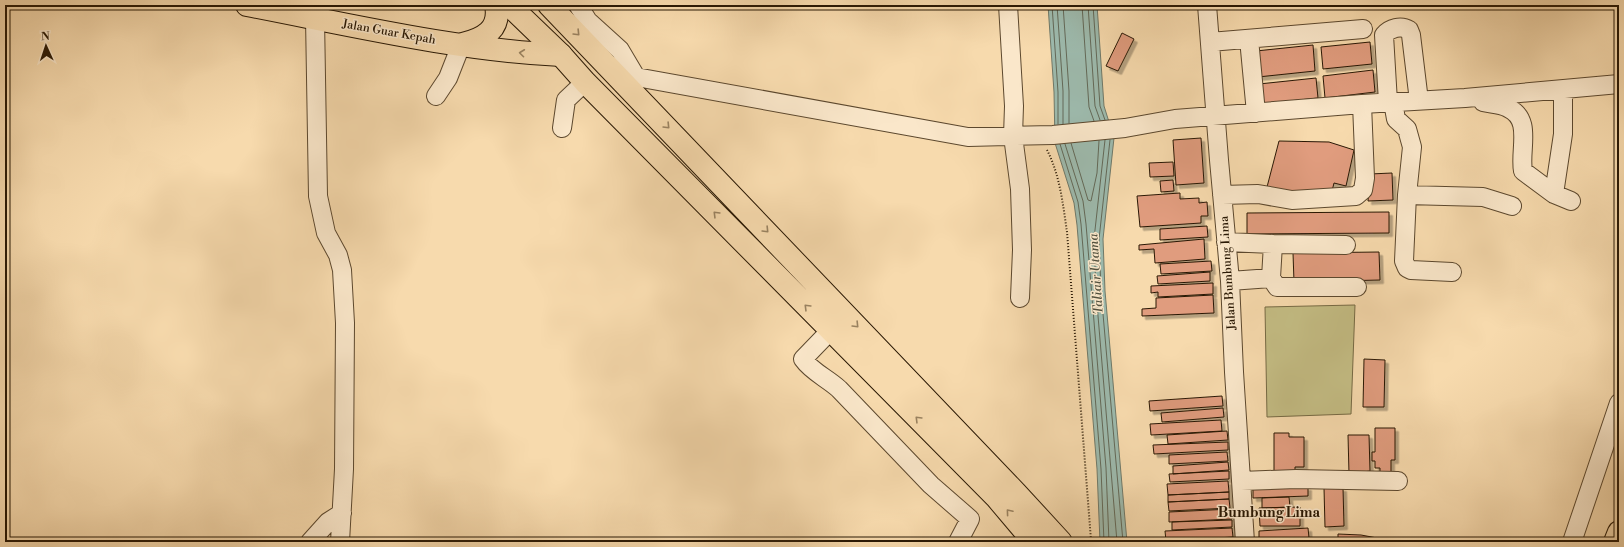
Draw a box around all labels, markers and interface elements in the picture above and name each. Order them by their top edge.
street label: Jalan Guar Kepah [340,16,437,48]
north arrow [26,26,66,66]
one-way arrow [572,28,579,36]
text: N [41,30,51,44]
one-way arrow [519,49,526,58]
one-way arrow [662,121,670,129]
one-way arrow [713,211,721,219]
street label: Jalan Bumbung Lima [1216,215,1240,331]
one-way arrow [762,226,769,233]
water label: Taliair Utama [1085,232,1107,315]
one-way arrow [804,304,812,312]
one-way arrow [851,320,858,327]
one-way arrow [915,416,923,424]
district label: Bumbung Lima [1218,504,1321,522]
one-way arrow [1006,510,1013,517]

